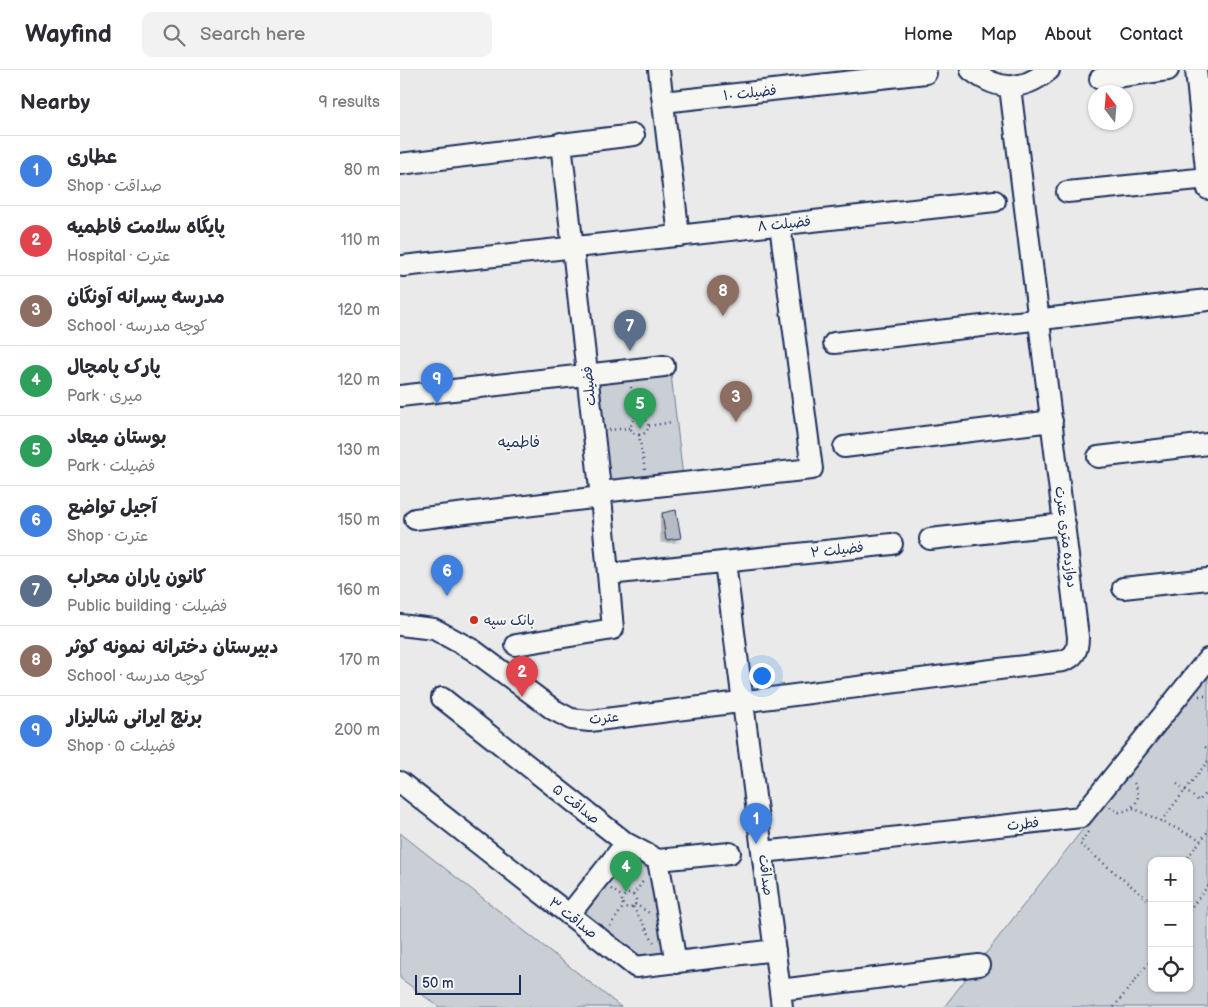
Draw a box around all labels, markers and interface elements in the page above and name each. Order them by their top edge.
search box [142,12,492,57]
text: Wayfind [25,20,112,49]
icon: search [160,21,188,49]
text: Search here [200,23,305,46]
text: Home [904,24,953,45]
text: Map [981,24,1017,45]
text: About [1045,24,1092,45]
text: Contact [1120,24,1183,45]
street label: فضیلت ۱۰ [722,82,778,104]
north arrow [1088,85,1133,130]
text: Nearby [20,90,90,115]
text: 9 results [318,93,380,112]
text: عطاری [67,146,117,169]
text: 1 [33,161,39,180]
text: 80 m [344,161,380,180]
text: Shop · صداقت [67,177,162,196]
street label: فضیلت ۸ [756,213,812,235]
text: پایگاه سلامت فاطمیه [67,216,225,239]
text: 2 [31,231,41,250]
text: 110 m [341,231,380,250]
text: Hospital · عترت [67,247,170,266]
pin: 8 [707,275,739,316]
text: مدرسه پسرانه آونگان [67,286,225,309]
text: 3 [31,301,41,320]
text: 120 m [337,301,380,320]
pin: 7 [614,310,646,351]
text: School · کوچه مدرسه [67,317,207,336]
text: پارک پامچال [67,356,160,379]
pin: 9 [421,363,453,404]
street label: فضیلت [578,365,600,407]
text: 4 [31,371,41,390]
text: 120 m [337,371,380,390]
pin: 3 [720,381,752,422]
text: Park · میری [67,387,142,406]
pin: 5 [624,388,656,429]
text: بوستان میعاد [67,426,166,449]
district label: فاطمیه [498,433,540,452]
text: 5 [31,441,41,460]
text: 130 m [337,441,380,460]
text: Park · فضیلت [67,457,155,476]
street label: دوازده متری عترت [1051,485,1081,589]
text: آجیل تواضع [67,496,157,519]
text: 6 [31,511,41,530]
text: 150 m [338,511,380,530]
text: Shop · عترت [67,527,149,546]
street label: فضیلت ۲ [810,539,864,561]
pin: 6 [431,555,463,596]
text: کانون یاران محراب [67,566,206,589]
text: 7 [32,581,40,600]
text: 160 m [337,581,380,600]
text: Public building · فضیلت [67,597,228,616]
place label: بانک سپه [484,612,535,630]
marker: بانک سپه [468,614,480,626]
text: دبیرستان دخترانه نمونه کوثر [67,636,278,659]
text: 8 [31,651,41,670]
text: 170 m [339,651,380,670]
pin: 2 [506,656,538,697]
your location [749,663,775,689]
text: School · کوچه مدرسه [67,667,207,686]
text: برنج ایرانی شالیزار [67,706,202,729]
street label: عترت [588,708,620,728]
text: 9 [31,721,41,740]
text: 200 m [334,721,380,740]
text: Shop · فضیلت ۵ [67,737,176,756]
street label: صداقت ۵ [549,780,603,828]
pin: 1 [740,803,772,844]
street label: فطرت [1006,814,1040,834]
pin: 4 [610,851,642,892]
street label: صداقت [755,853,777,897]
map controls [1148,857,1193,992]
button: + [1148,857,1193,902]
street label: صداقت ۳ [545,894,601,942]
button: − [1148,902,1193,947]
button: locate [1148,947,1193,992]
scale bar [415,972,521,995]
text: 50 m [422,975,454,992]

